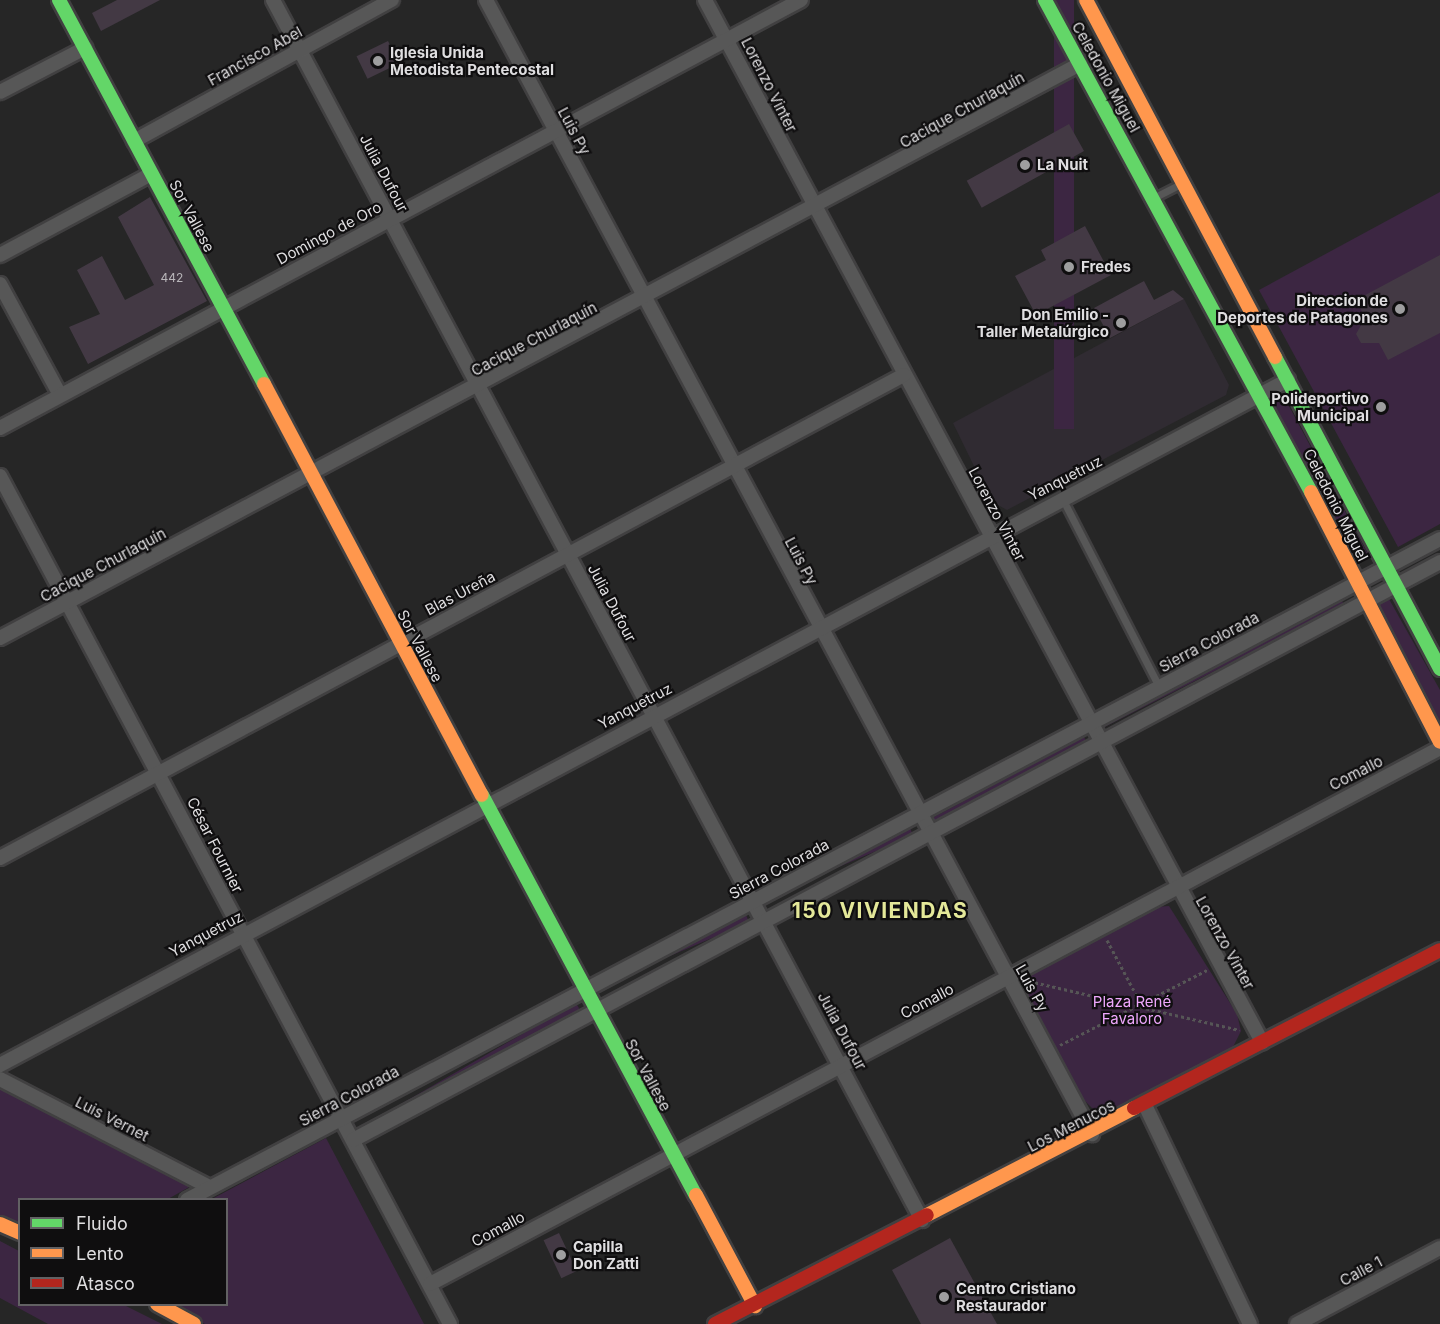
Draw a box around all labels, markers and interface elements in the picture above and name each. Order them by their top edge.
street label: Celedonio Miguel [1068,19,1144,135]
street label: Francisco Abel [205,23,305,89]
street label: Lorenzo Vinter [737,35,801,135]
place label: Iglesia Unida Metodista Pentecostal [390,43,554,78]
marker: Iglesia Unida Metodista Pentecostal [371,54,385,68]
street label: Cacique Churlaquín [897,68,1027,152]
street label: Luis Py [554,104,594,158]
street label: Julia Dufour [356,131,412,215]
place label: La Nuit [1037,156,1088,174]
marker: La Nuit [1018,158,1032,172]
street label: Sor Vallese [165,177,219,255]
street label: Domingo de Oro [274,198,384,268]
place label: Fredes [1081,258,1131,276]
marker: Fredes [1062,260,1076,274]
house number: 442 [161,271,183,285]
place label: Direccion de Deportes de Patagones [1217,291,1388,326]
street label: Cacique Churlaquín [468,298,600,380]
marker: Direccion de Deportes de Patagones [1393,302,1407,316]
place label: Don Emilio - Taller Metalúrgico [977,305,1109,340]
marker: Don Emilio - Taller Metalúrgico [1114,316,1128,330]
place label: Polideportivo Municipal [1271,389,1369,424]
marker: Polideportivo Municipal [1374,400,1388,414]
street label: Celedonio Miguel [1300,446,1372,564]
street label: Yanquetruz [1025,452,1105,504]
street label: Lorenzo Vinter [965,464,1029,564]
street label: Cacique Churlaquín [37,524,169,606]
street label: Luis Py [781,534,821,588]
street label: Julia Dufour [584,561,640,645]
street label: Blas Ureña [422,567,498,619]
street label: Sor Vallese [393,607,447,685]
street label: Sierra Colorada [1156,608,1262,676]
street label: Yanquetruz [595,679,675,733]
street label: Comallo [1326,752,1386,794]
street label: César Fournier [183,794,247,896]
street label: Sierra Colorada [726,835,832,903]
street label: Lorenzo Vinter [1192,893,1258,993]
district label: 150 VIVIENDAS [792,898,968,924]
street label: Yanquetruz [166,907,246,961]
street label: Luis Py [1012,961,1052,1015]
street label: Comallo [897,979,957,1023]
street label: Julia Dufour [814,989,870,1073]
park label: Plaza René Favaloro [1093,992,1171,1027]
street label: Sor Vallese [621,1036,675,1114]
street label: Sierra Colorada [296,1062,402,1130]
street label: Luis Vernet [72,1093,152,1145]
street label: Los Menucos [1025,1096,1117,1156]
legend [18,1198,228,1306]
street label: Comallo [468,1207,528,1251]
text: Fluido [76,1213,128,1234]
place label: Capilla Don Zatti [573,1237,639,1272]
text: Lento [76,1243,124,1264]
marker: Capilla Don Zatti [554,1248,568,1262]
street label: Calle 1 [1337,1252,1385,1290]
text: Atasco [76,1273,135,1294]
place label: Centro Cristiano Restaurador [956,1279,1076,1314]
marker: Centro Cristiano Restaurador [937,1290,951,1304]

